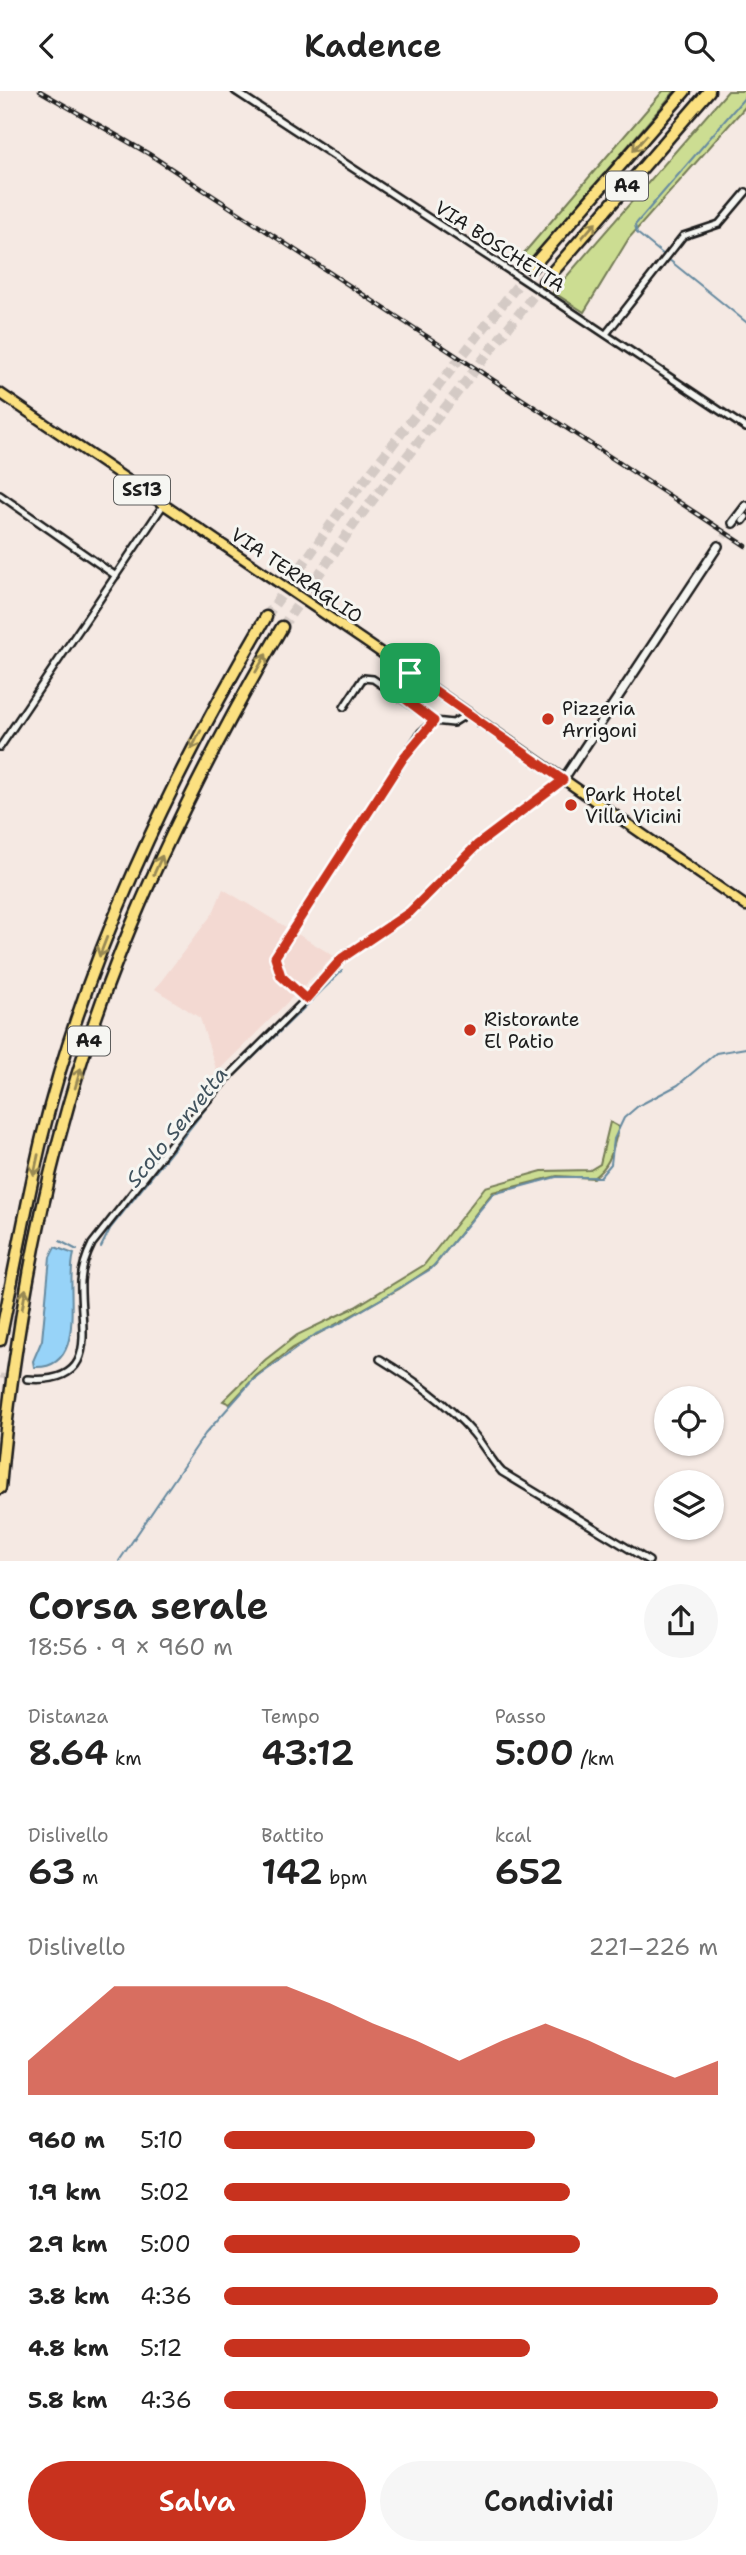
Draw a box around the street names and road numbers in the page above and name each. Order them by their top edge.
road number: A4 [606,171,648,201]
street label: VIA BOSCHETTA [430,195,570,298]
road number: SS13 [114,475,170,505]
street label: VIA TERRAGLIO [226,522,368,629]
road number: A4 [68,1027,110,1056]

